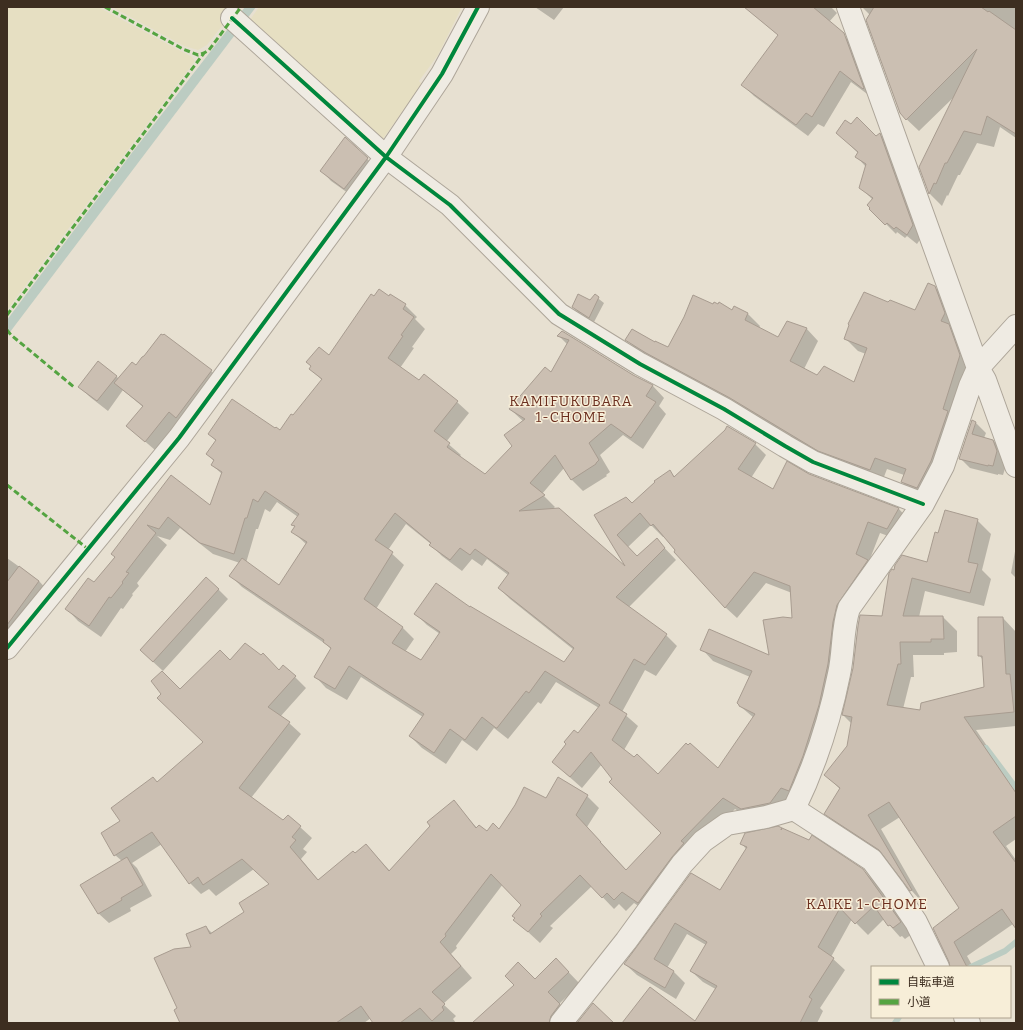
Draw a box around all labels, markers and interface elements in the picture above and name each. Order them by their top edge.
district label: KAMIFUKUBARA 1-CHOME [509,393,633,426]
district label: KAIKE 1-CHOME [806,896,928,913]
legend [871,966,1011,1018]
text: 自転車道 [907,975,955,989]
text: 小道 [907,995,931,1009]

